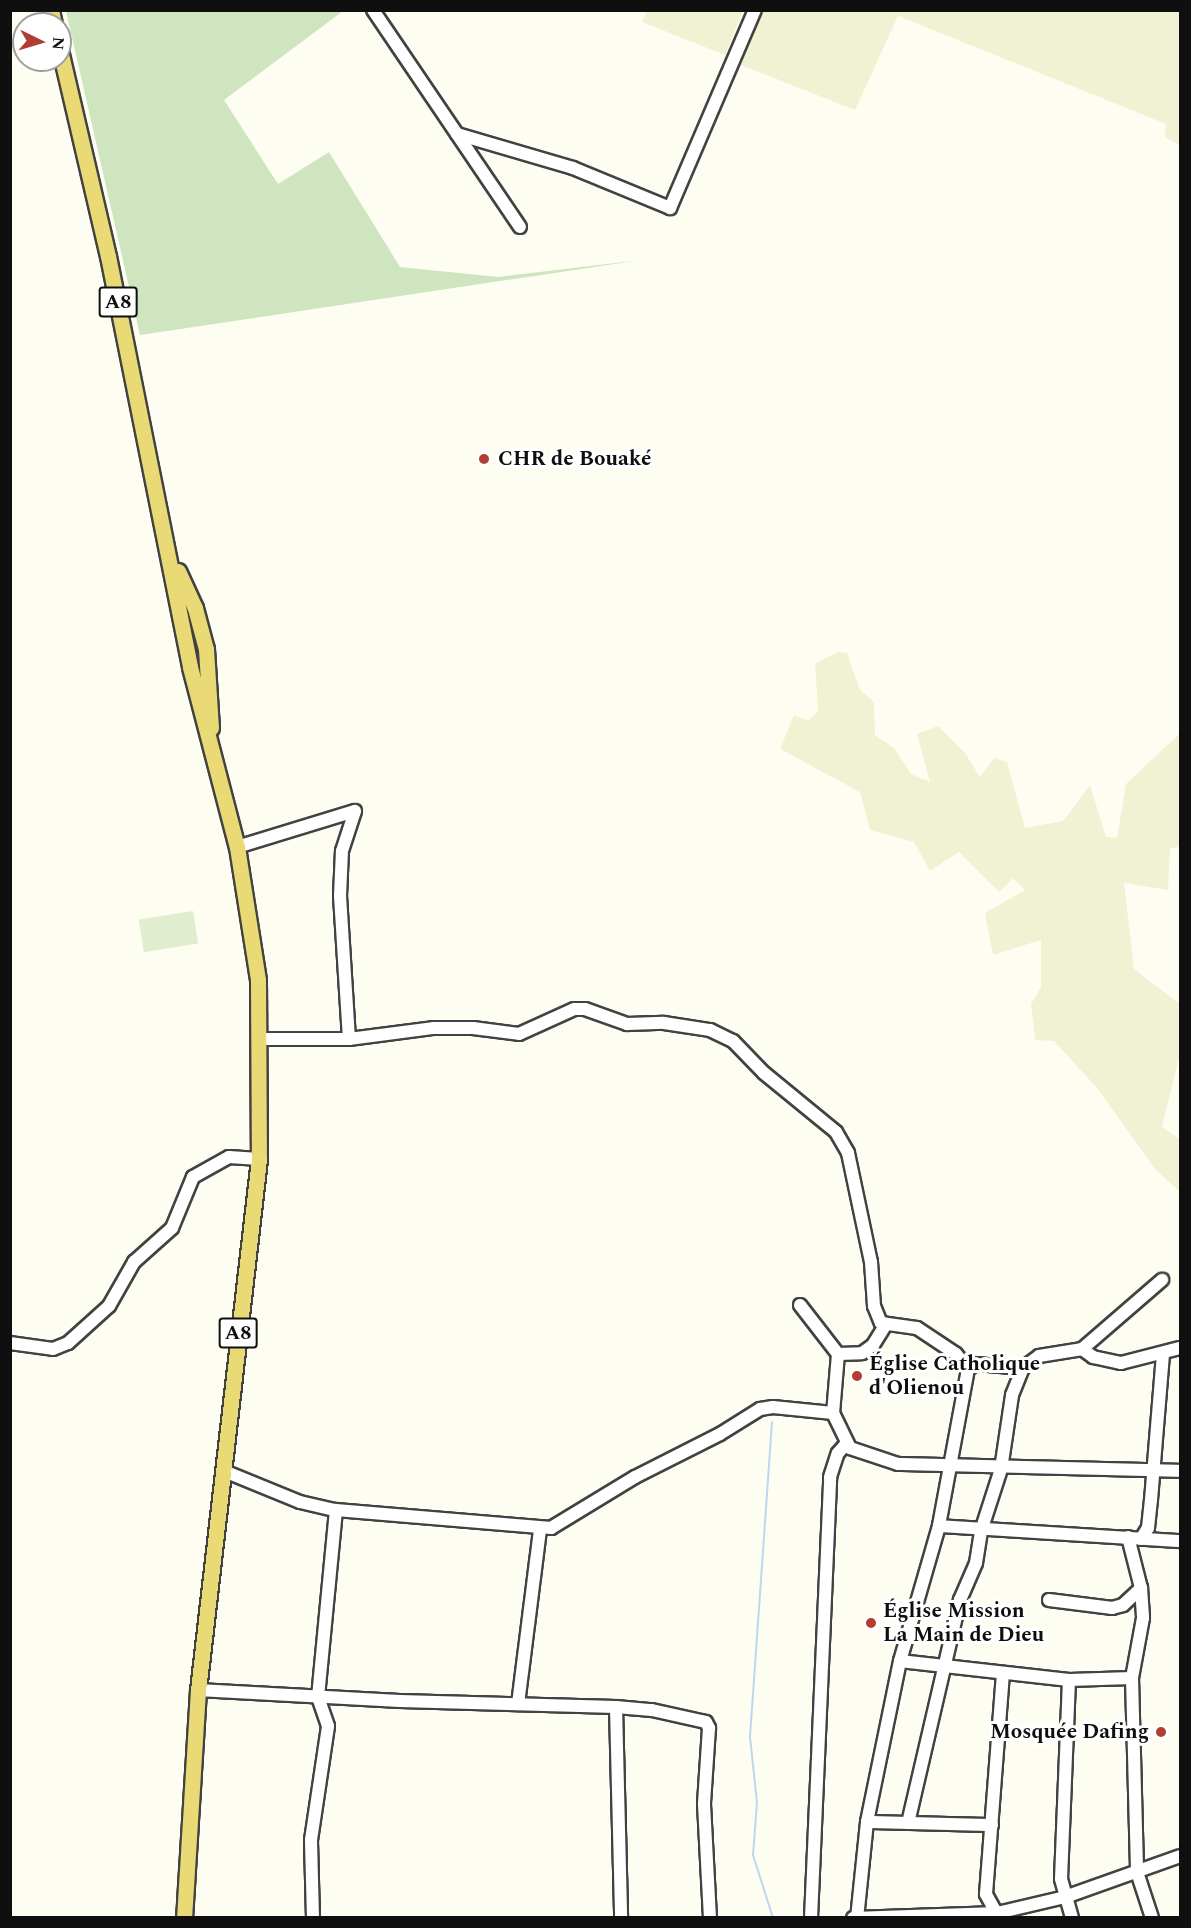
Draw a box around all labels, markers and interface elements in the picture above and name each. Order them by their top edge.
north arrow [12,12,72,72]
text: N [45,36,70,51]
road number: A8 [98,285,138,319]
place label: CHR de Bouaké [498,446,651,472]
marker: CHR de Bouaké [475,450,493,468]
road number: A8 [218,1316,258,1350]
place label: Église Catholique d'Olienou [869,1351,1040,1401]
marker: Église Catholique d'Olienou [850,1369,864,1383]
place label: Église Mission La Main de Dieu [883,1598,1044,1648]
marker: Église Mission La Main de Dieu [864,1616,878,1630]
place label: Mosquée Dafing [990,1719,1149,1745]
marker: Mosquée Dafing [1154,1725,1168,1739]

